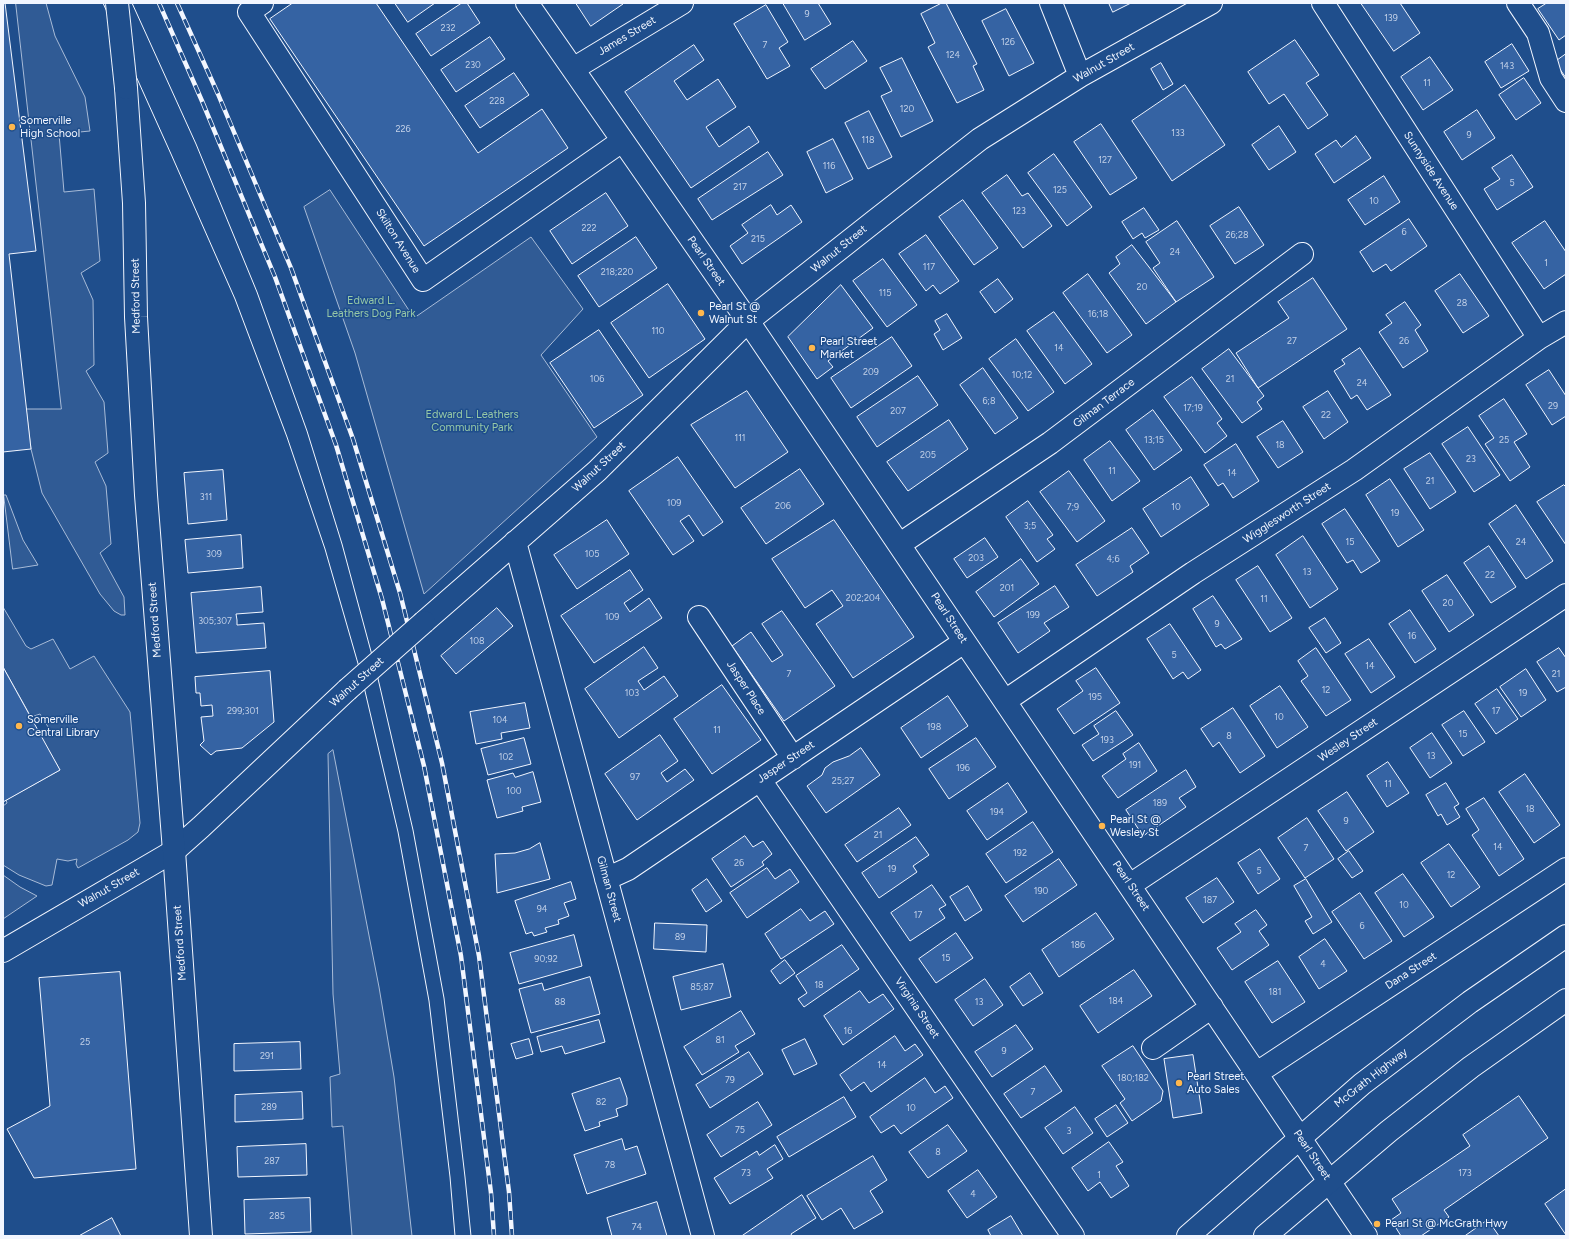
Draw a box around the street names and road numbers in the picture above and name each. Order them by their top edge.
street label: James Street [596,14,658,58]
street label: Walnut Street [1071,40,1137,86]
street label: Sunnyside Avenue [1401,129,1461,213]
street label: Skilton Avenue [373,206,423,276]
street label: Walnut Street [808,222,870,276]
street label: Pearl Street [684,234,728,288]
street label: Medford Street [129,258,143,334]
street label: Gilman Terrace [1071,376,1137,430]
street label: Walnut Street [570,439,628,495]
street label: Wigglesworth Street [1241,480,1333,546]
street label: Medford Street [146,582,164,658]
street label: Pearl Street [928,590,970,646]
street label: Walnut Street [327,654,387,710]
street label: Jasper Place [724,659,768,717]
street label: Wesley Street [1316,715,1380,765]
street label: Jasper Street [755,738,817,786]
street label: Gilman Street [594,854,624,924]
street label: Pearl Street [1109,858,1153,914]
street label: Walnut Street [76,865,142,911]
street label: Medford Street [171,905,189,981]
street label: Dana Street [1383,950,1439,992]
street label: Virginia Street [892,975,942,1041]
street label: McGrath Highway [1332,1045,1410,1111]
street label: Pearl Street [1290,1127,1334,1183]

